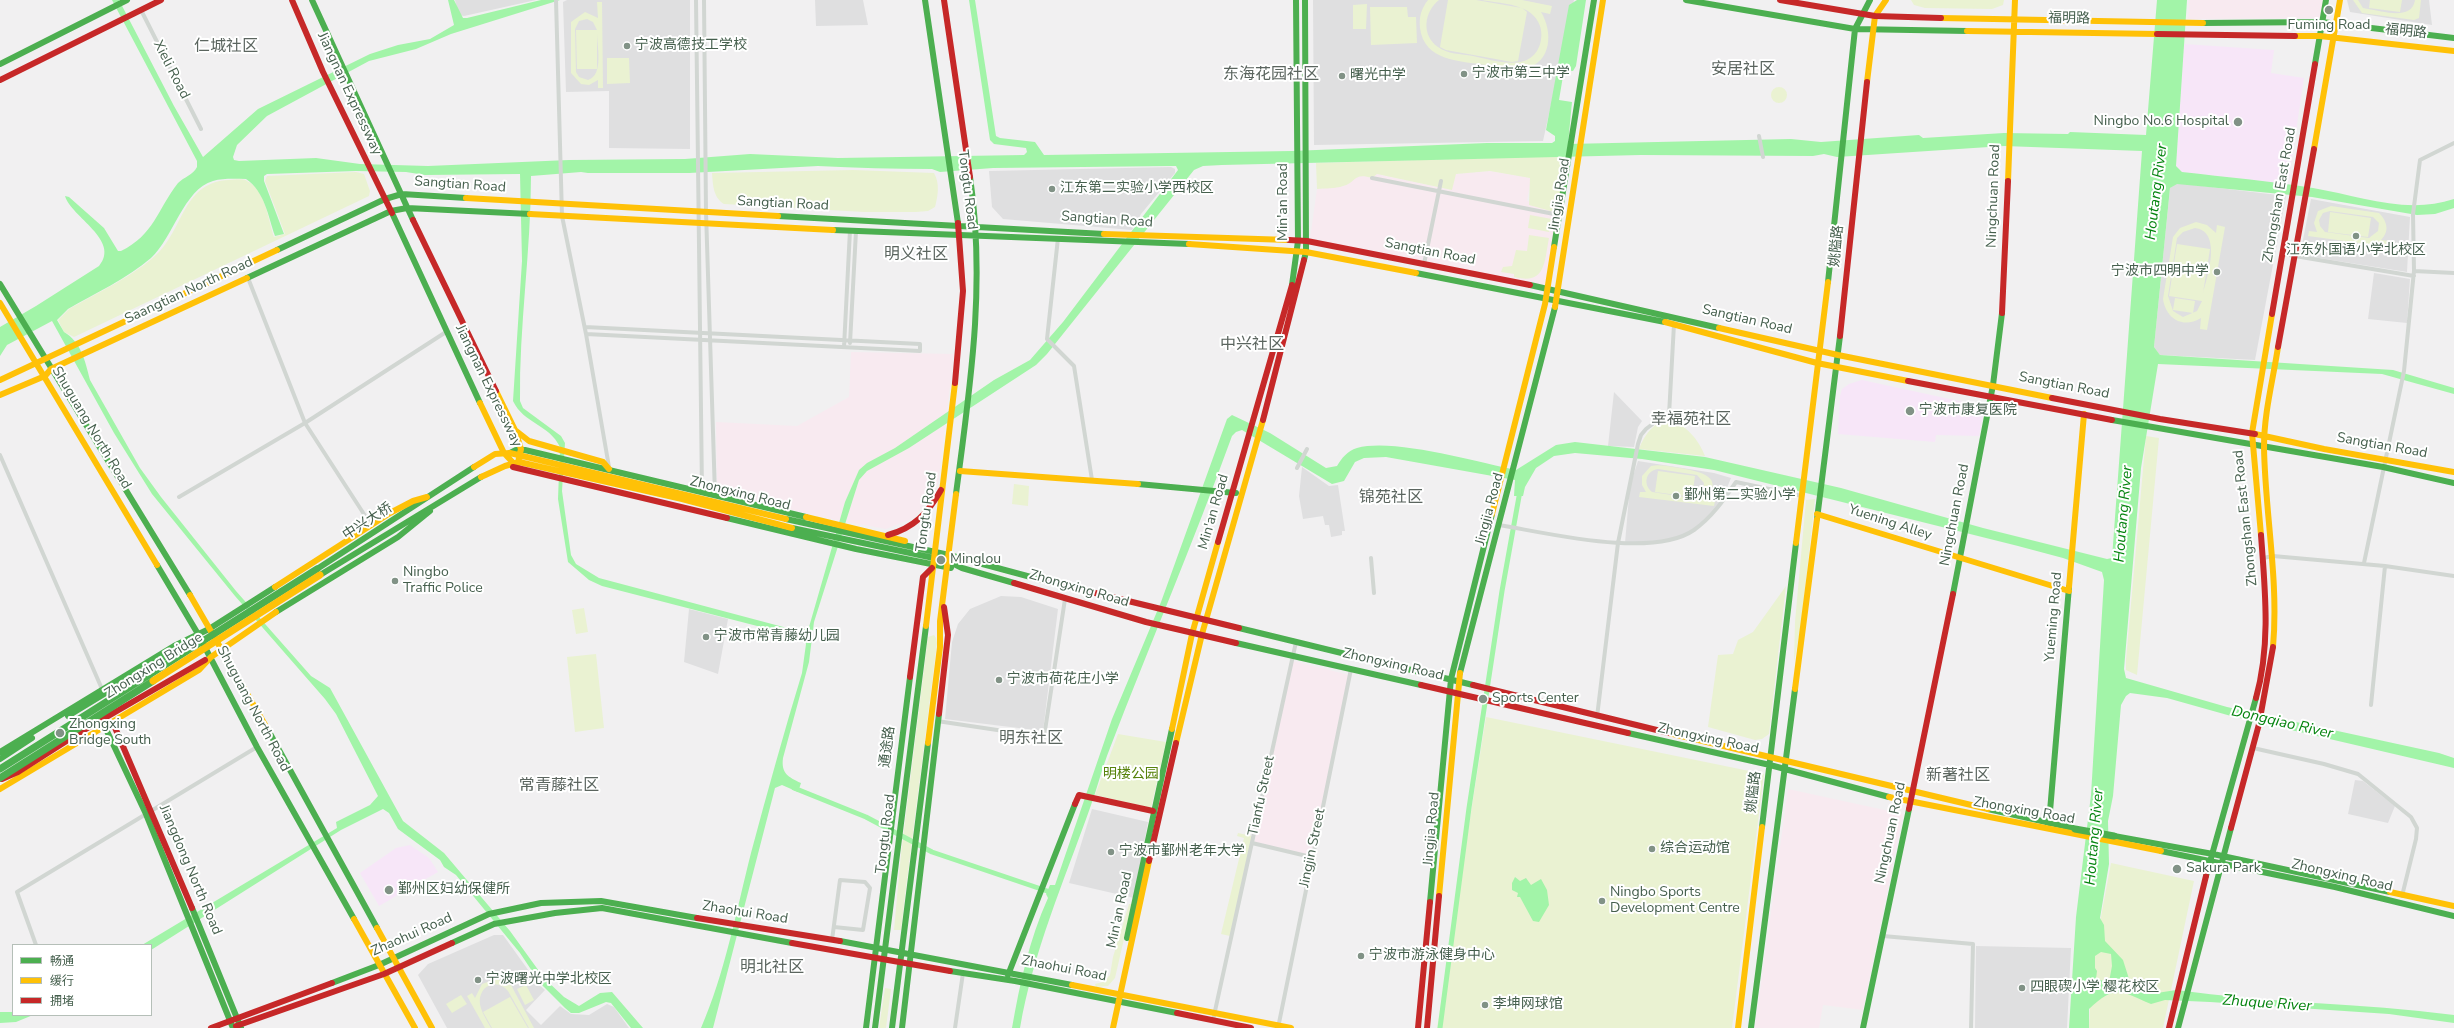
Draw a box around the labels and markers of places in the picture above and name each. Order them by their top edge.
marker: Fuming Road [2323,4,2335,16]
place label: Fuming Road [2288,18,2370,34]
place label: 宁波高德技工学校 [635,38,747,54]
marker: 宁波高德技工学校 [622,41,632,51]
place label: 宁波市第三中学 [1472,66,1570,82]
place label: 曙光中学 [1350,68,1406,84]
marker: 宁波市第三中学 [1459,69,1469,79]
marker: 曙光中学 [1337,71,1347,81]
place label: Ningbo No.6 Hospital [2094,114,2229,130]
marker: Ningbo No.6 Hospital [2232,116,2244,128]
place label: 江东第二实验小学西校区 [1060,181,1214,197]
marker: 江东第二实验小学西校区 [1047,184,1057,194]
marker: 江东外国语小学北校区 [2351,231,2361,241]
place label: 江东外国语小学北校区 [2286,243,2426,259]
place label: 宁波市四明中学 [2111,264,2209,280]
marker: 宁波市四明中学 [2212,267,2222,277]
place label: 宁波市康复医院 [1919,403,2017,419]
marker: 宁波市康复医院 [1904,405,1916,417]
place label: 鄞州第二实验小学 [1684,488,1796,504]
marker: 鄞州第二实验小学 [1671,491,1681,501]
place label: Minglou [950,552,1001,568]
marker: Minglou [935,554,947,566]
place label: Ningbo Traffic Police [403,565,483,598]
marker: Ningbo Traffic Police [390,576,400,586]
place label: 宁波市常青藤幼儿园 [714,629,840,645]
marker: 宁波市常青藤幼儿园 [701,632,711,642]
place label: 宁波市荷花庄小学 [1007,672,1119,688]
marker: 宁波市荷花庄小学 [994,675,1004,685]
place label: Sports Center [1492,691,1579,707]
marker: Sports Center [1477,693,1489,705]
place label: Zhongxing Bridge South [69,717,151,750]
marker: Zhongxing Bridge South [54,727,66,739]
place label: 综合运动馆 [1660,841,1730,857]
place label: 宁波市鄞州老年大学 [1119,844,1245,860]
marker: 综合运动馆 [1647,844,1657,854]
marker: 宁波市鄞州老年大学 [1106,847,1116,857]
place label: Sakura Park [2186,861,2261,877]
marker: Sakura Park [2171,863,2183,875]
place label: 鄞州区妇幼保健所 [398,882,510,898]
marker: 鄞州区妇幼保健所 [383,884,395,896]
place label: Ningbo Sports Development Centre [1610,885,1740,918]
marker: Ningbo Sports Development Centre [1597,896,1607,906]
place label: 宁波市游泳健身中心 [1369,948,1495,964]
marker: 宁波市游泳健身中心 [1356,951,1366,961]
place label: 宁波曙光中学北校区 [486,972,612,988]
marker: 宁波曙光中学北校区 [473,975,483,985]
place label: 四眼碶小学 樱花校区 [2030,980,2160,996]
marker: 四眼碶小学 樱花校区 [2017,983,2027,993]
place label: 李坤网球馆 [1493,997,1563,1013]
marker: 李坤网球馆 [1480,1000,1490,1010]

